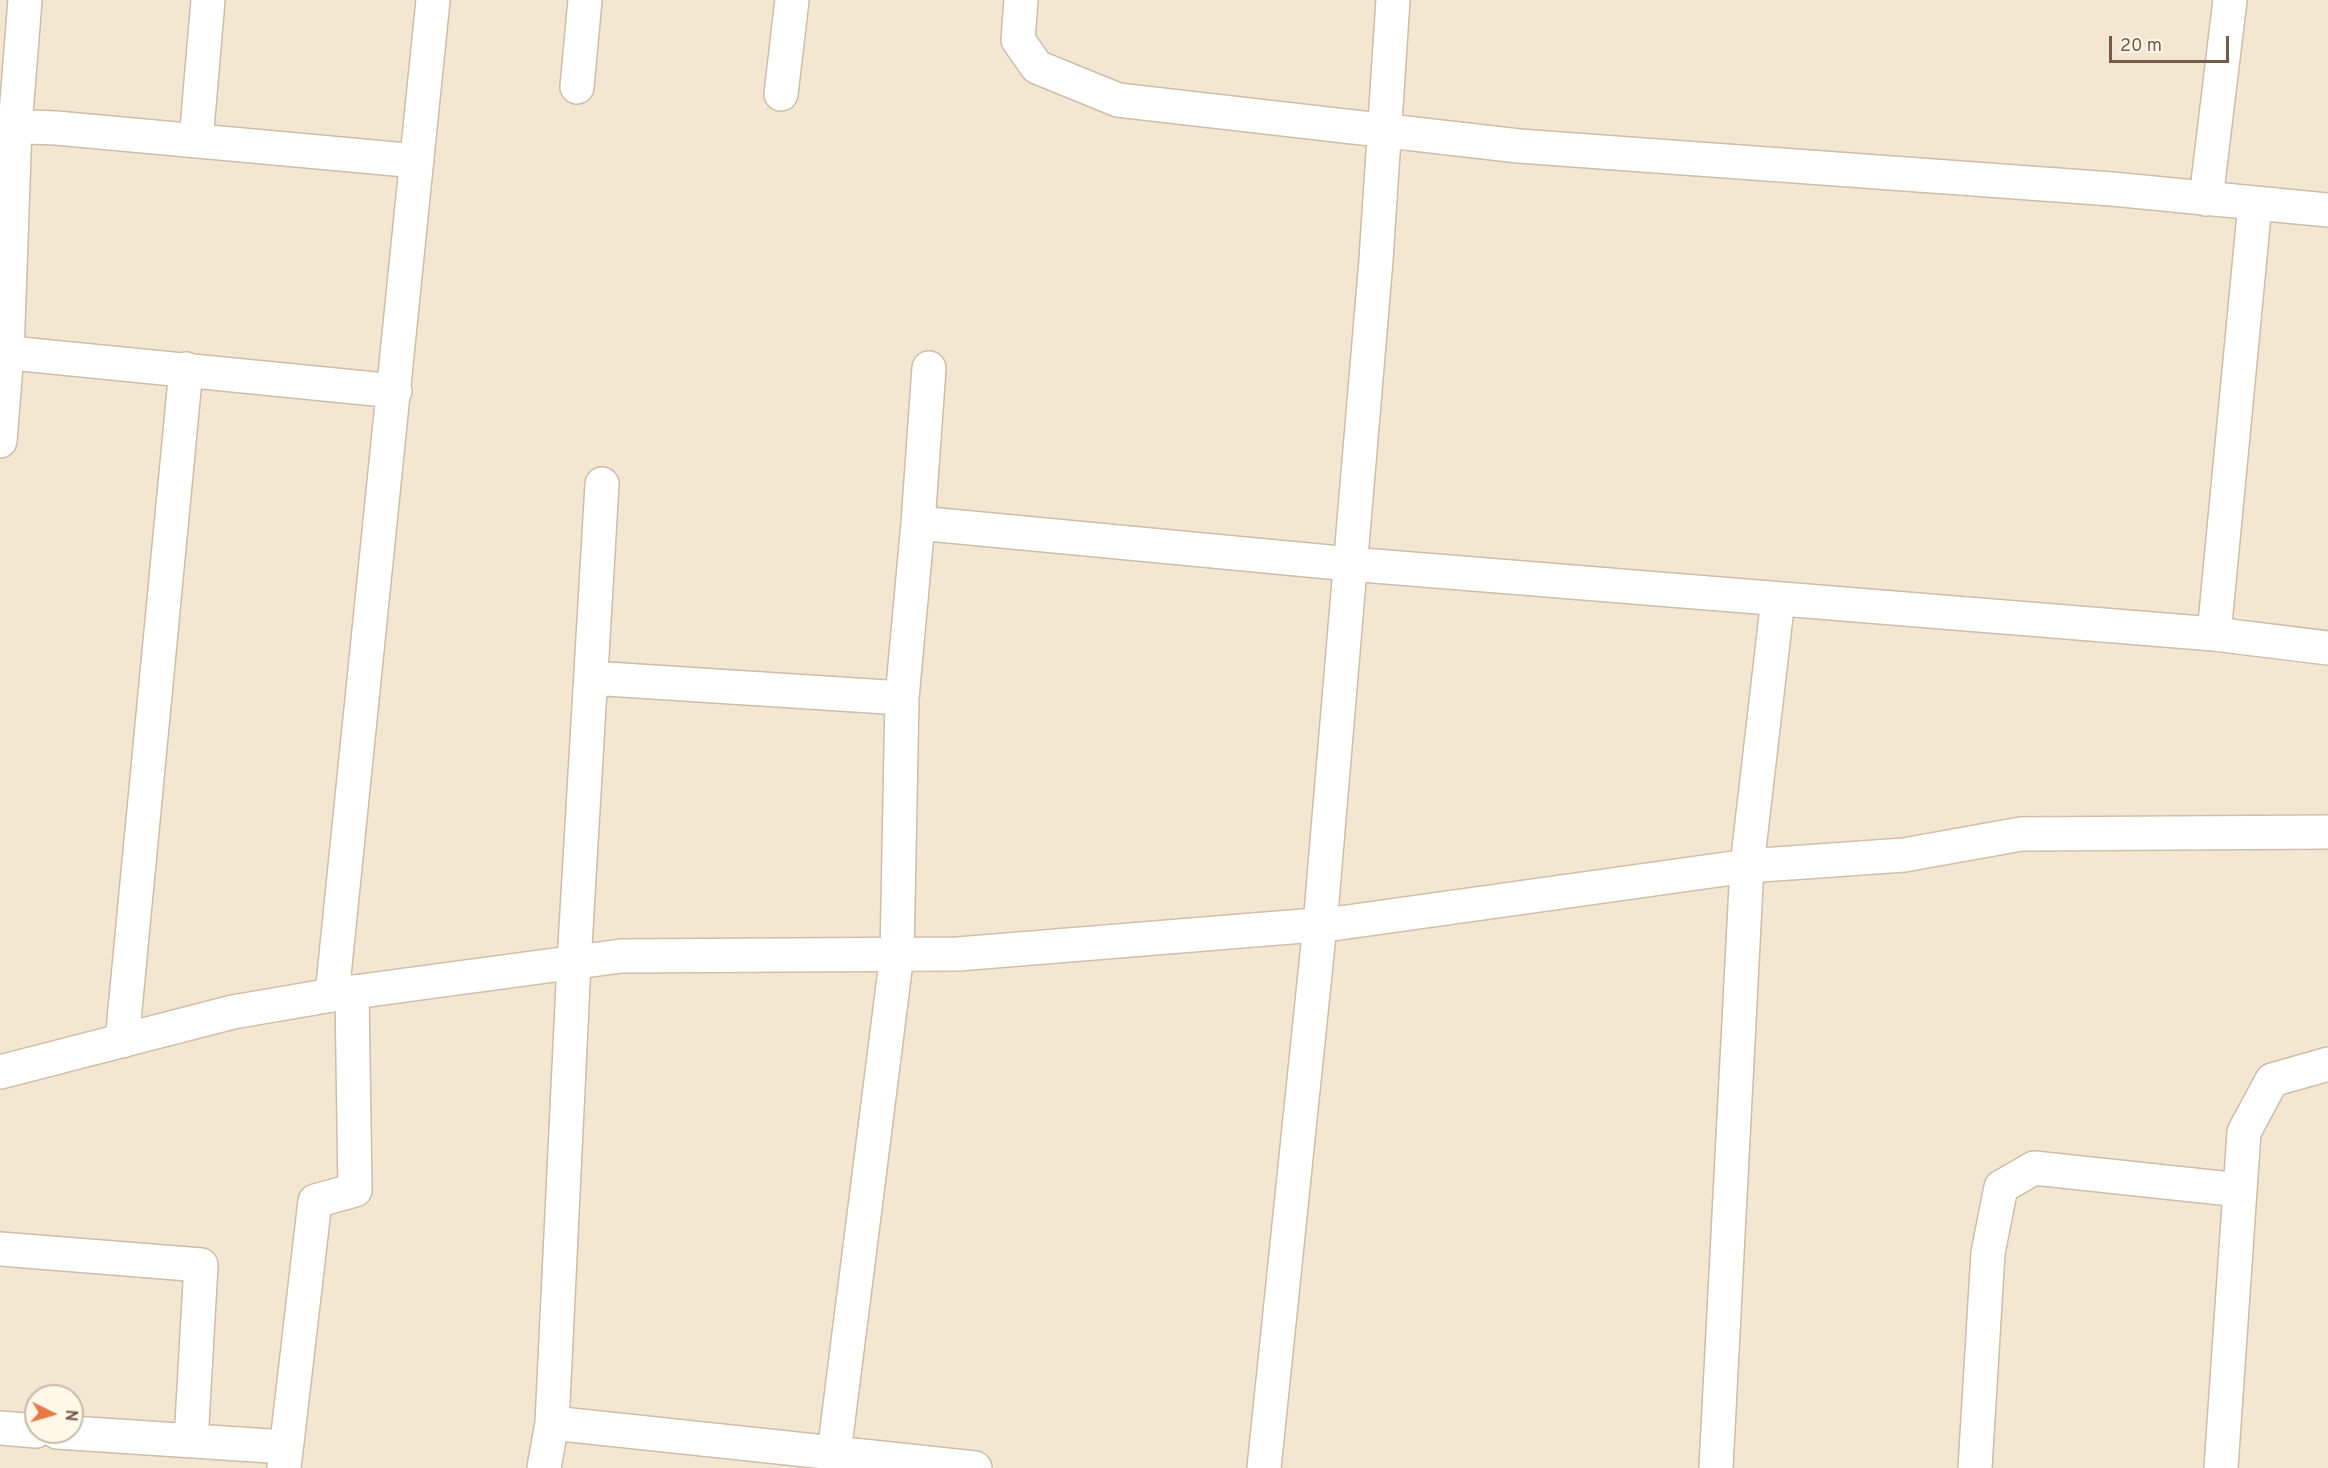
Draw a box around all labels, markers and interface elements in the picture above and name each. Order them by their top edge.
scale bar [2112,24,2232,62]
text: 20 m [2120,35,2162,58]
north arrow [24,1384,84,1444]
text: N [59,1409,80,1422]

